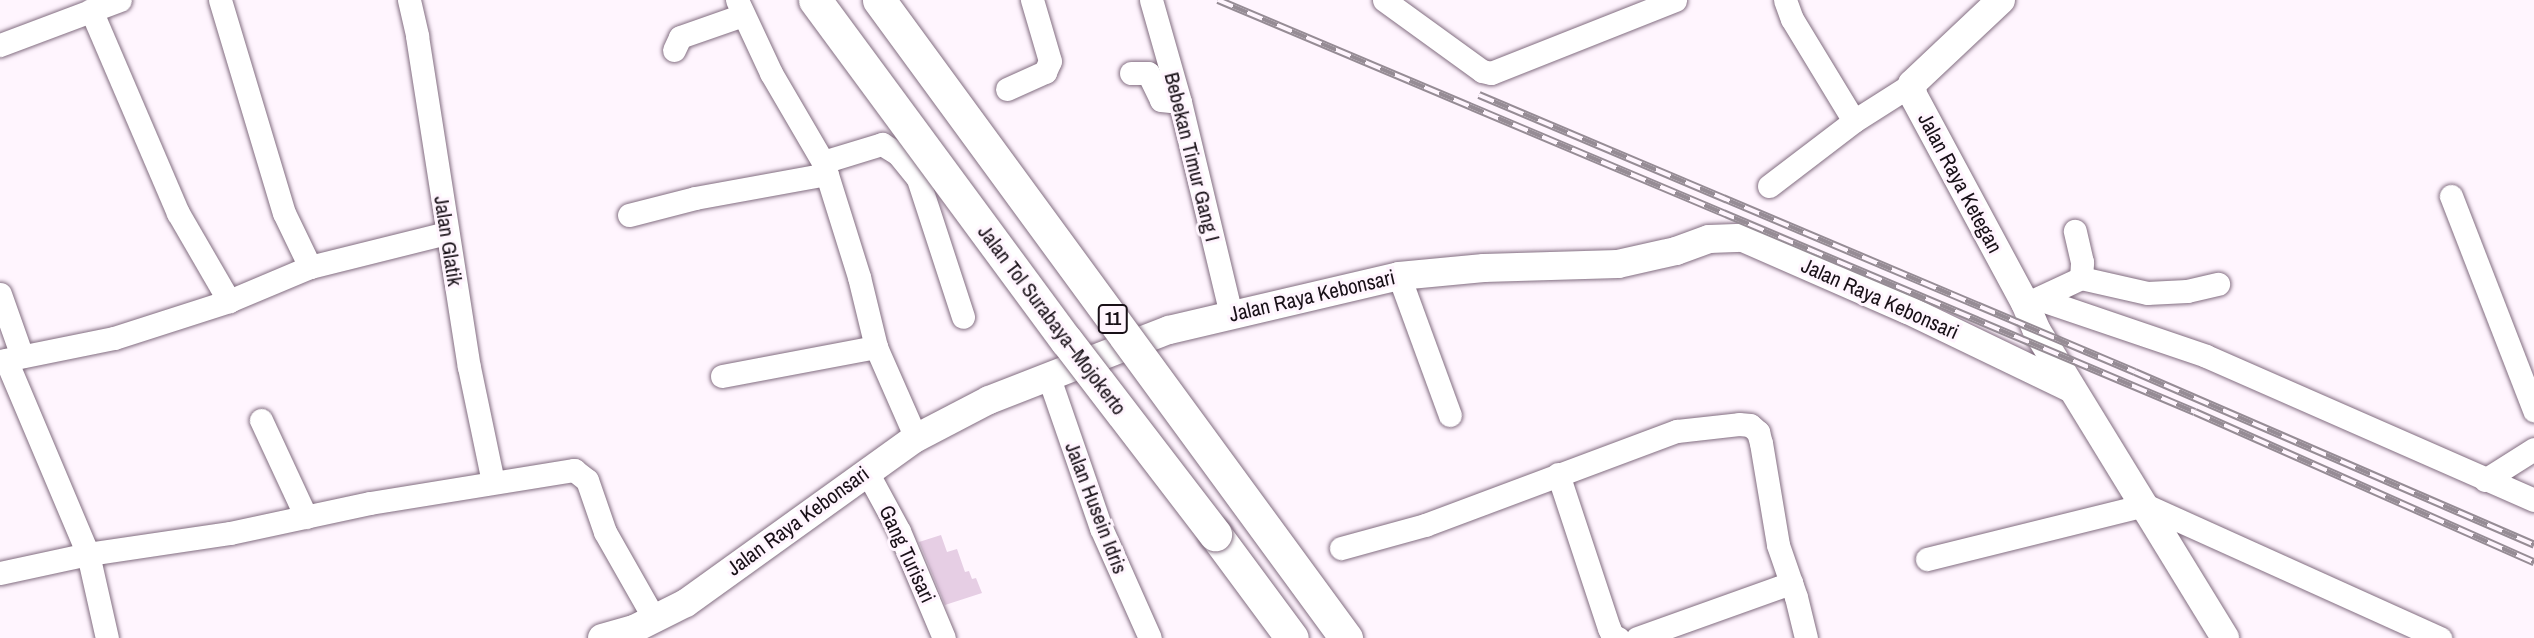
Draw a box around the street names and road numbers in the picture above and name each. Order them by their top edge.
street label: Bebekan Timur Gang I [1159,70,1225,244]
street label: Jalan Raya Ketegan [1912,109,2008,257]
street label: Jalan Glatik [428,194,468,288]
street label: Jalan Tol Surabaya–Mojokerto [972,220,1132,420]
street label: Jalan Raya Kebonsari [1797,253,1963,345]
street label: Jalan Raya Kebonsari [1227,265,1397,327]
road number: 11 [1097,304,1129,334]
street label: Jalan Husein Idris [1059,439,1133,577]
street label: Jalan Raya Kebonsari [722,461,874,581]
street label: Gang Turisari [873,501,941,607]

